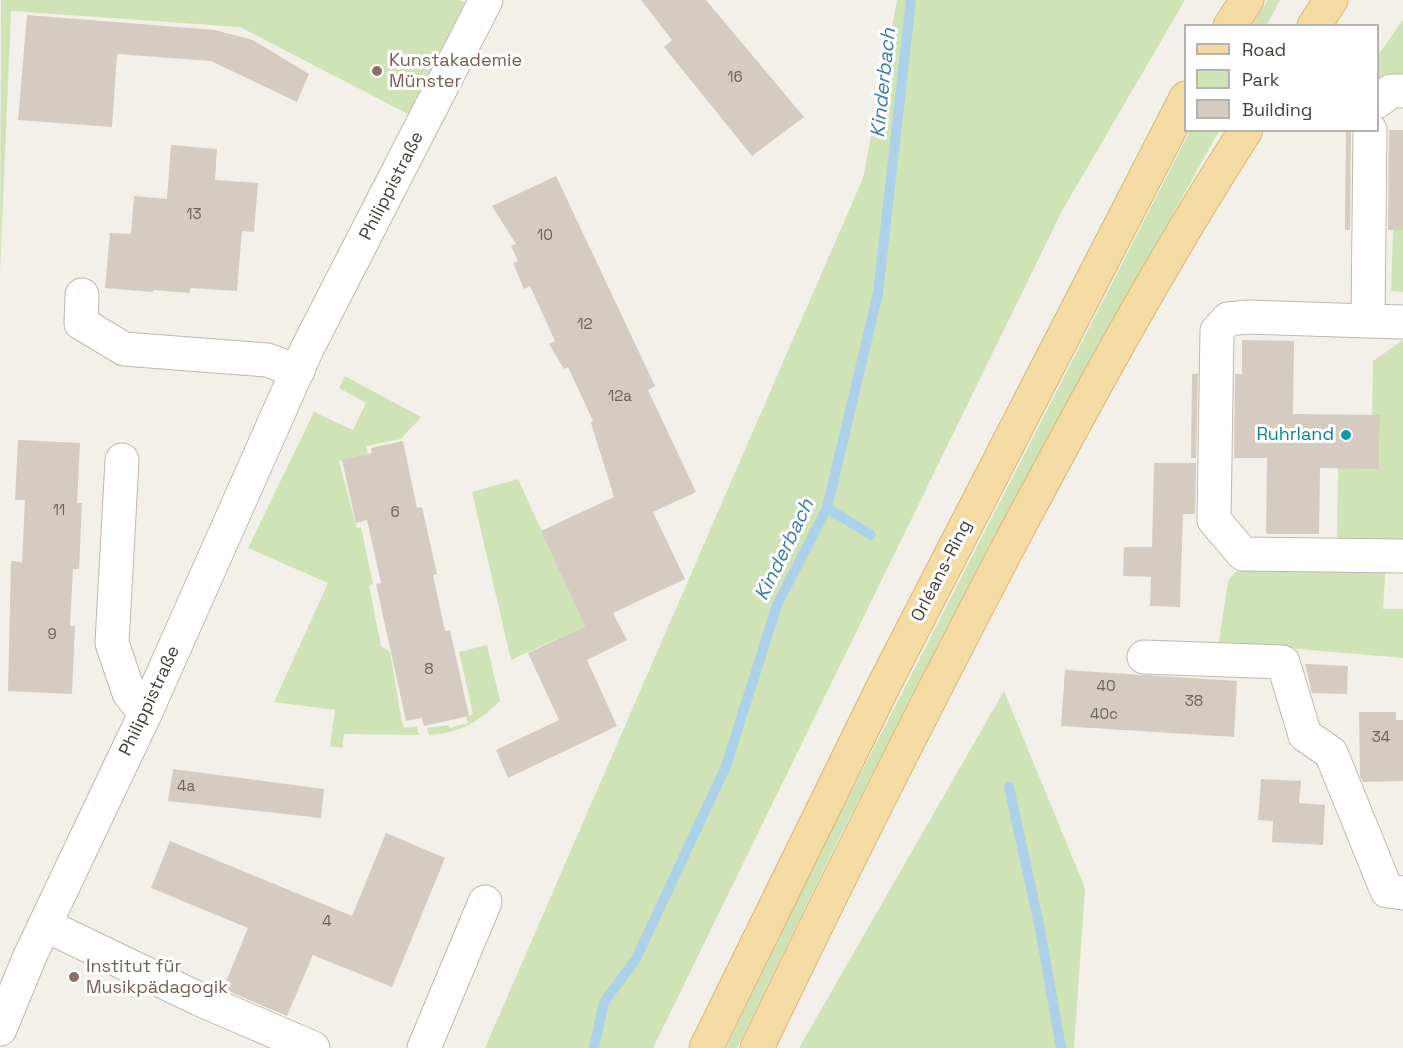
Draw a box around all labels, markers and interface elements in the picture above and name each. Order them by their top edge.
legend [1184,24,1379,132]
water label: Kinderbach [866,27,902,139]
text: Road [1242,38,1286,61]
place label: Kunstakademie Münster [389,50,522,92]
marker: Kunstakademie Münster [370,64,384,78]
text: Park [1242,68,1279,91]
house number: 16 [727,69,743,87]
text: Building [1242,98,1312,121]
street label: Philippistraße [355,128,429,244]
house number: 13 [186,206,202,224]
house number: 10 [537,227,553,245]
house number: 12 [577,316,593,334]
house number: 12a [608,388,632,406]
place label: Ruhrland [1256,424,1334,446]
marker: Ruhrland [1339,428,1353,442]
water label: Kinderbach [750,495,820,605]
house number: 11 [53,502,65,520]
house number: 6 [390,504,400,522]
street label: Orléans-Ring [907,517,977,625]
house number: 9 [47,626,57,644]
street label: Philippistraße [115,642,185,760]
house number: 8 [424,661,434,679]
house number: 40 [1097,678,1115,696]
house number: 38 [1185,693,1203,711]
house number: 40c [1090,706,1118,724]
house number: 34 [1372,729,1390,747]
house number: 4a [177,778,195,796]
house number: 4 [322,913,332,931]
place label: Institut für Musikpädagogik [86,956,228,998]
marker: Institut für Musikpädagogik [67,970,81,984]

